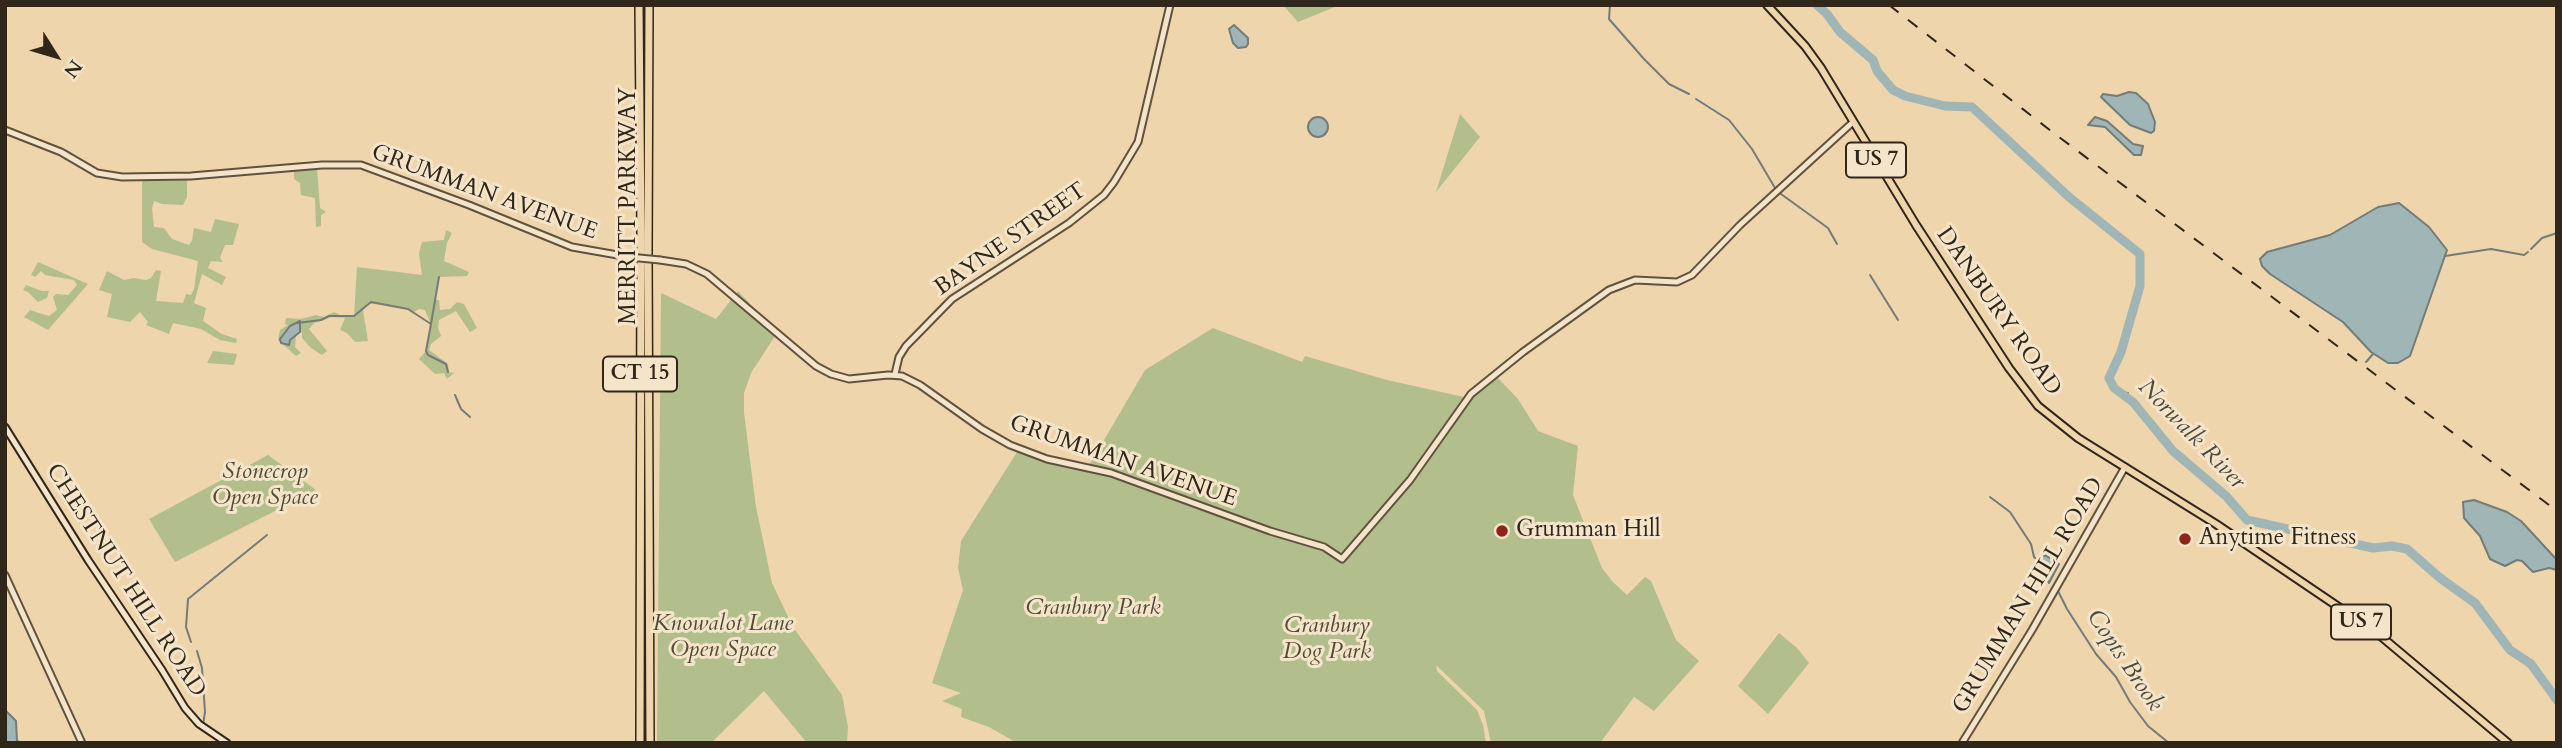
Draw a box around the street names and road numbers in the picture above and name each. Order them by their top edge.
street label: MERRITT PARKWAY [616,87,644,325]
street label: GRUMMAN AVENUE [367,139,601,247]
road number: US 7 [1846,142,1906,178]
street label: BAYNE STREET [930,177,1092,303]
street label: DANBURY ROAD [1930,222,2066,402]
road number: CT 15 [603,356,677,392]
street label: GRUMMAN AVENUE [1006,410,1240,514]
street label: CHESTNUT HILL ROAD [39,459,211,703]
street label: GRUMMAN HILL ROAD [1948,473,2110,719]
road number: US 7 [2331,604,2391,640]

